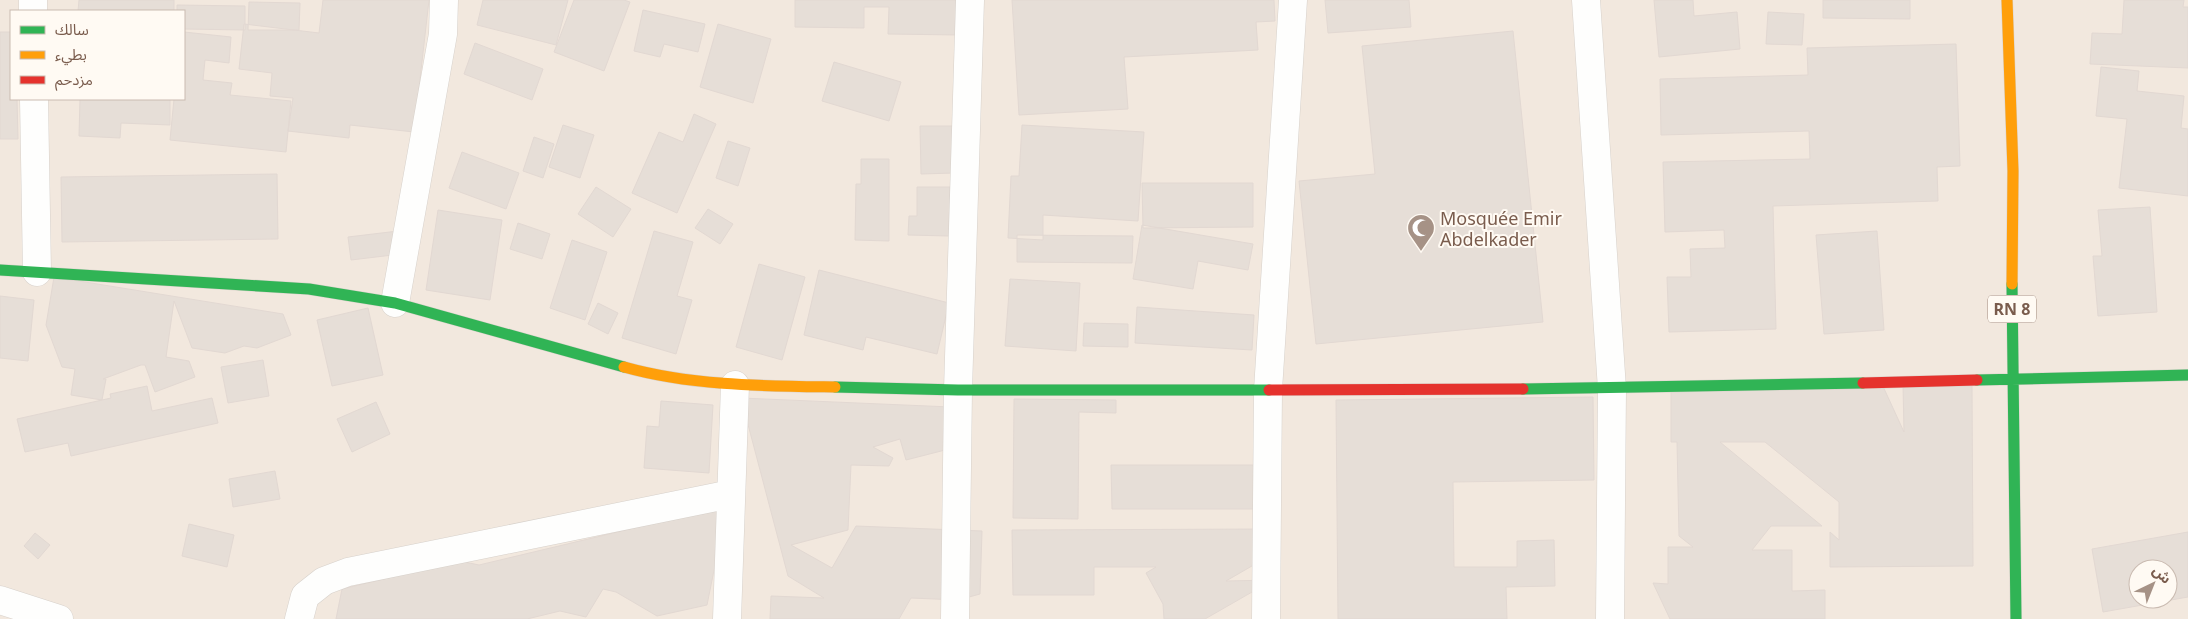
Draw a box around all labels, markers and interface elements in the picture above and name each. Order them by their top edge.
legend [10,10,185,100]
text: سالك [55,19,89,39]
text: بطيء [55,44,87,66]
text: مزدحم [55,69,93,91]
place label: Mosquée Emir Abdelkader [1440,206,1562,251]
mosque icon: Mosquée Emir Abdelkader [1406,213,1436,252]
road number: RN 8 [1988,296,2036,322]
north arrow [2128,559,2178,609]
text: ش [2149,561,2176,588]

